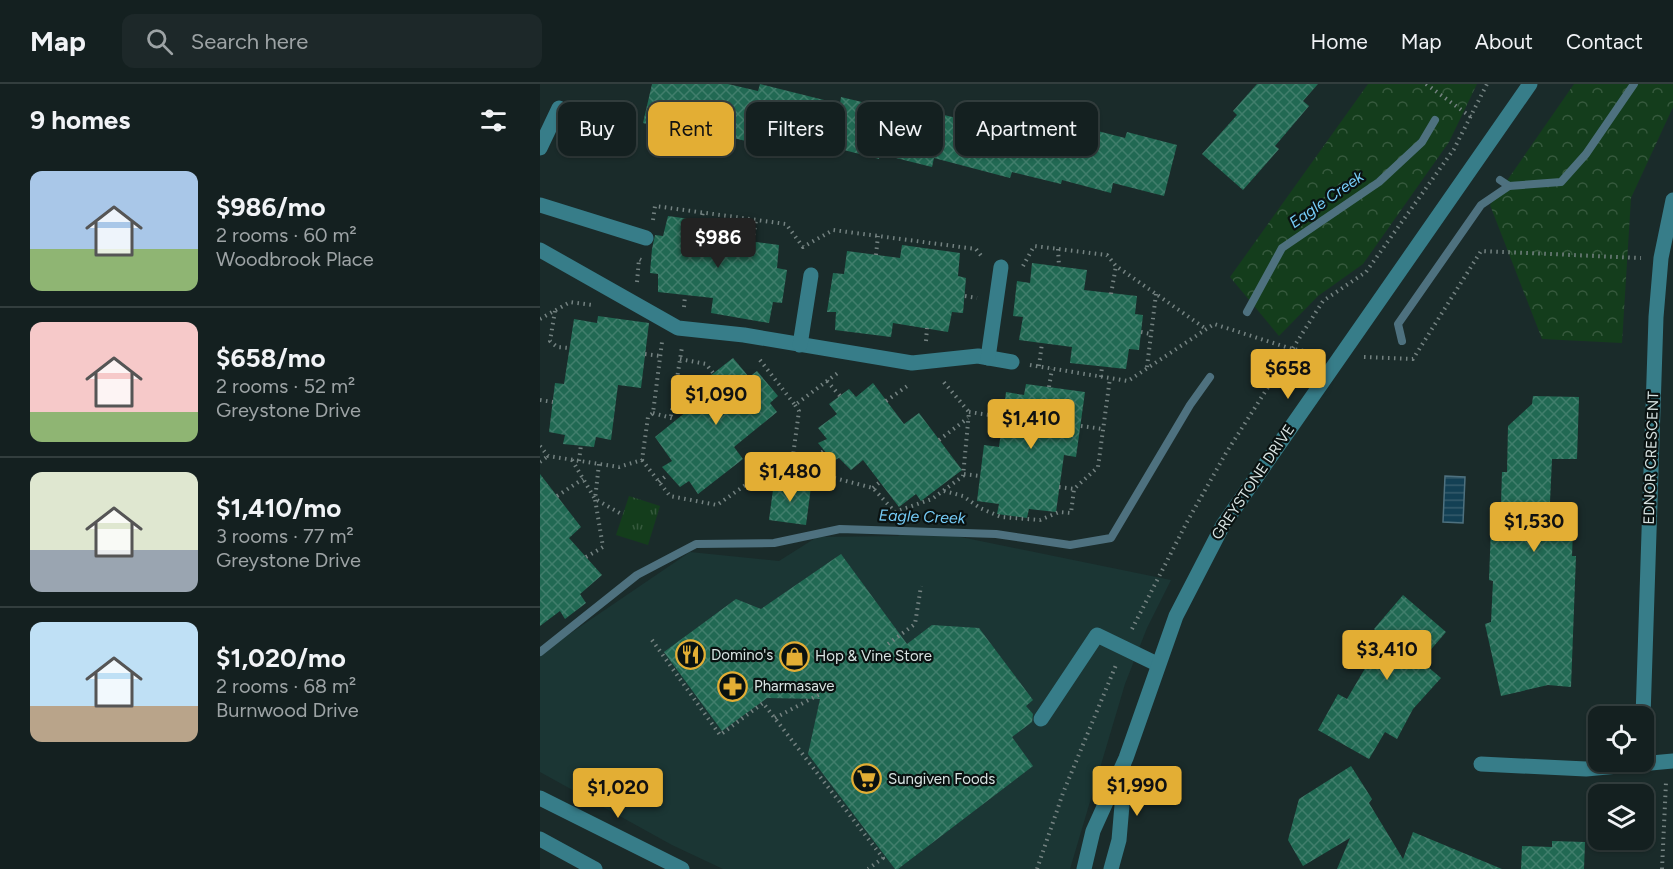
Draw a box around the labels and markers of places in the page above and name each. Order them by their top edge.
pin: $986 [682,218,754,269]
pin: $658 [1252,349,1324,400]
pin: $1,090 [667,375,765,426]
pin: $1,410 [982,399,1080,450]
pin: $1,480 [741,452,839,503]
pin: $1,530 [1485,502,1583,553]
pin: $3,410 [1338,630,1436,681]
restaurant icon: Domino's [674,639,706,671]
shop icon: Hop & Vine Store [778,640,810,672]
place label: Domino's [711,646,773,664]
place label: Hop & Vine Store [815,647,932,665]
pharmacy icon: Pharmasave [717,670,749,702]
place label: Pharmasave [754,677,835,695]
supermarket icon: Sungiven Foods [851,763,883,795]
pin: $1,990 [1088,766,1186,817]
pin: $1,020 [569,768,667,819]
place label: Sungiven Foods [888,770,995,788]

